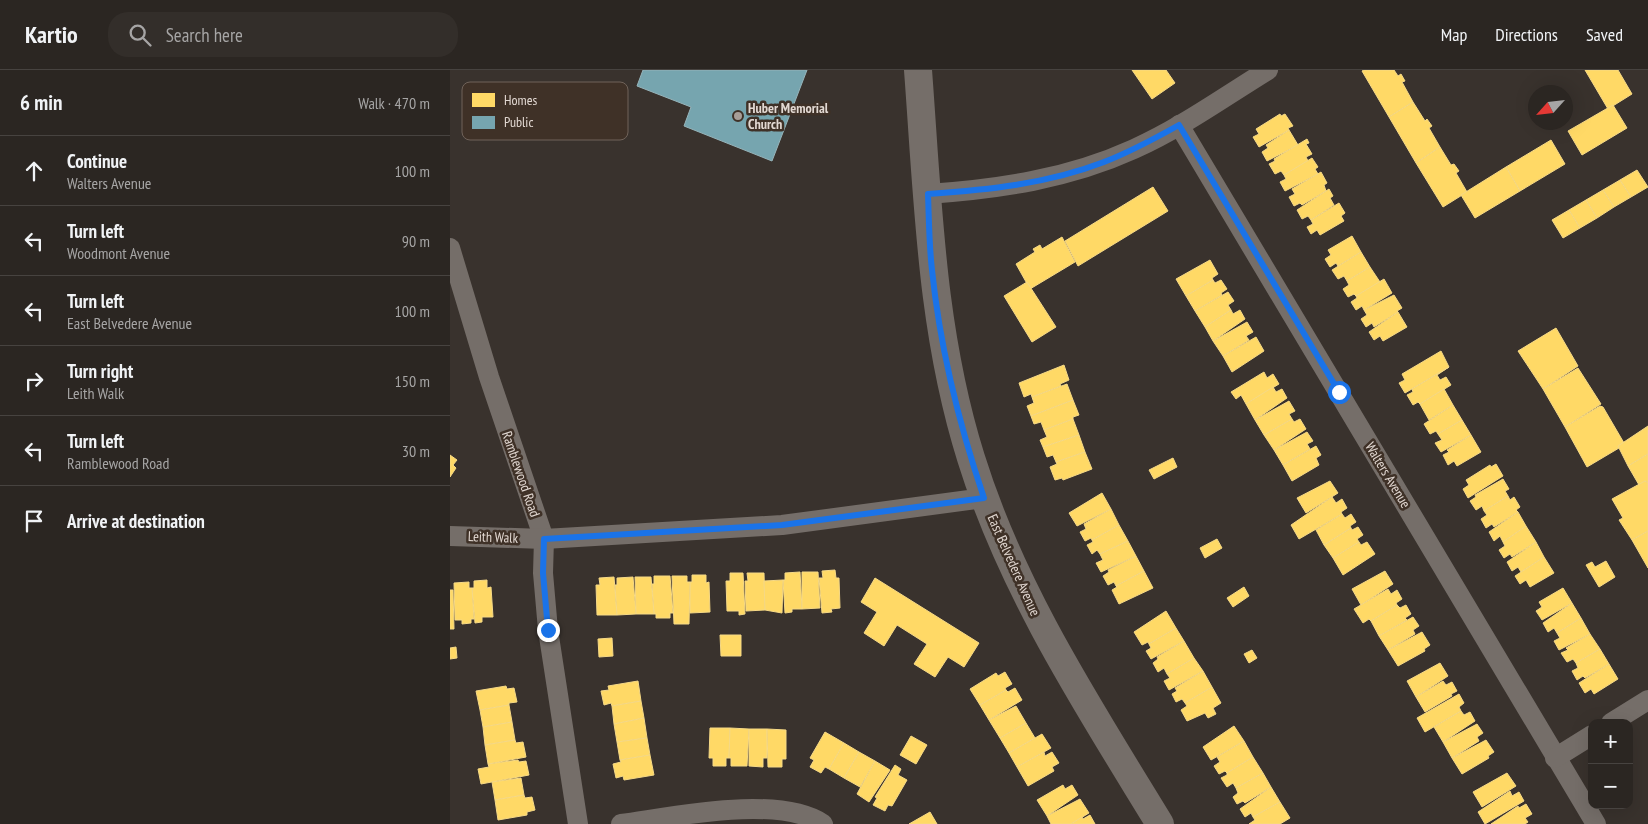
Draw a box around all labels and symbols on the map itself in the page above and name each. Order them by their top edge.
legend [462,82,628,140]
north arrow [1528,85,1573,130]
text: Homes [504,91,537,109]
place label: Huber Memorial Church [748,99,829,133]
marker: Huber Memorial Church [732,110,744,122]
text: Public [504,113,533,131]
route start [1328,381,1351,404]
street label: Ramblewood Road [498,429,544,519]
street label: Walters Avenue [1361,439,1415,511]
street label: East Belvedere Avenue [984,511,1045,619]
street label: Leith Walk [468,527,519,547]
route end [537,619,560,642]

